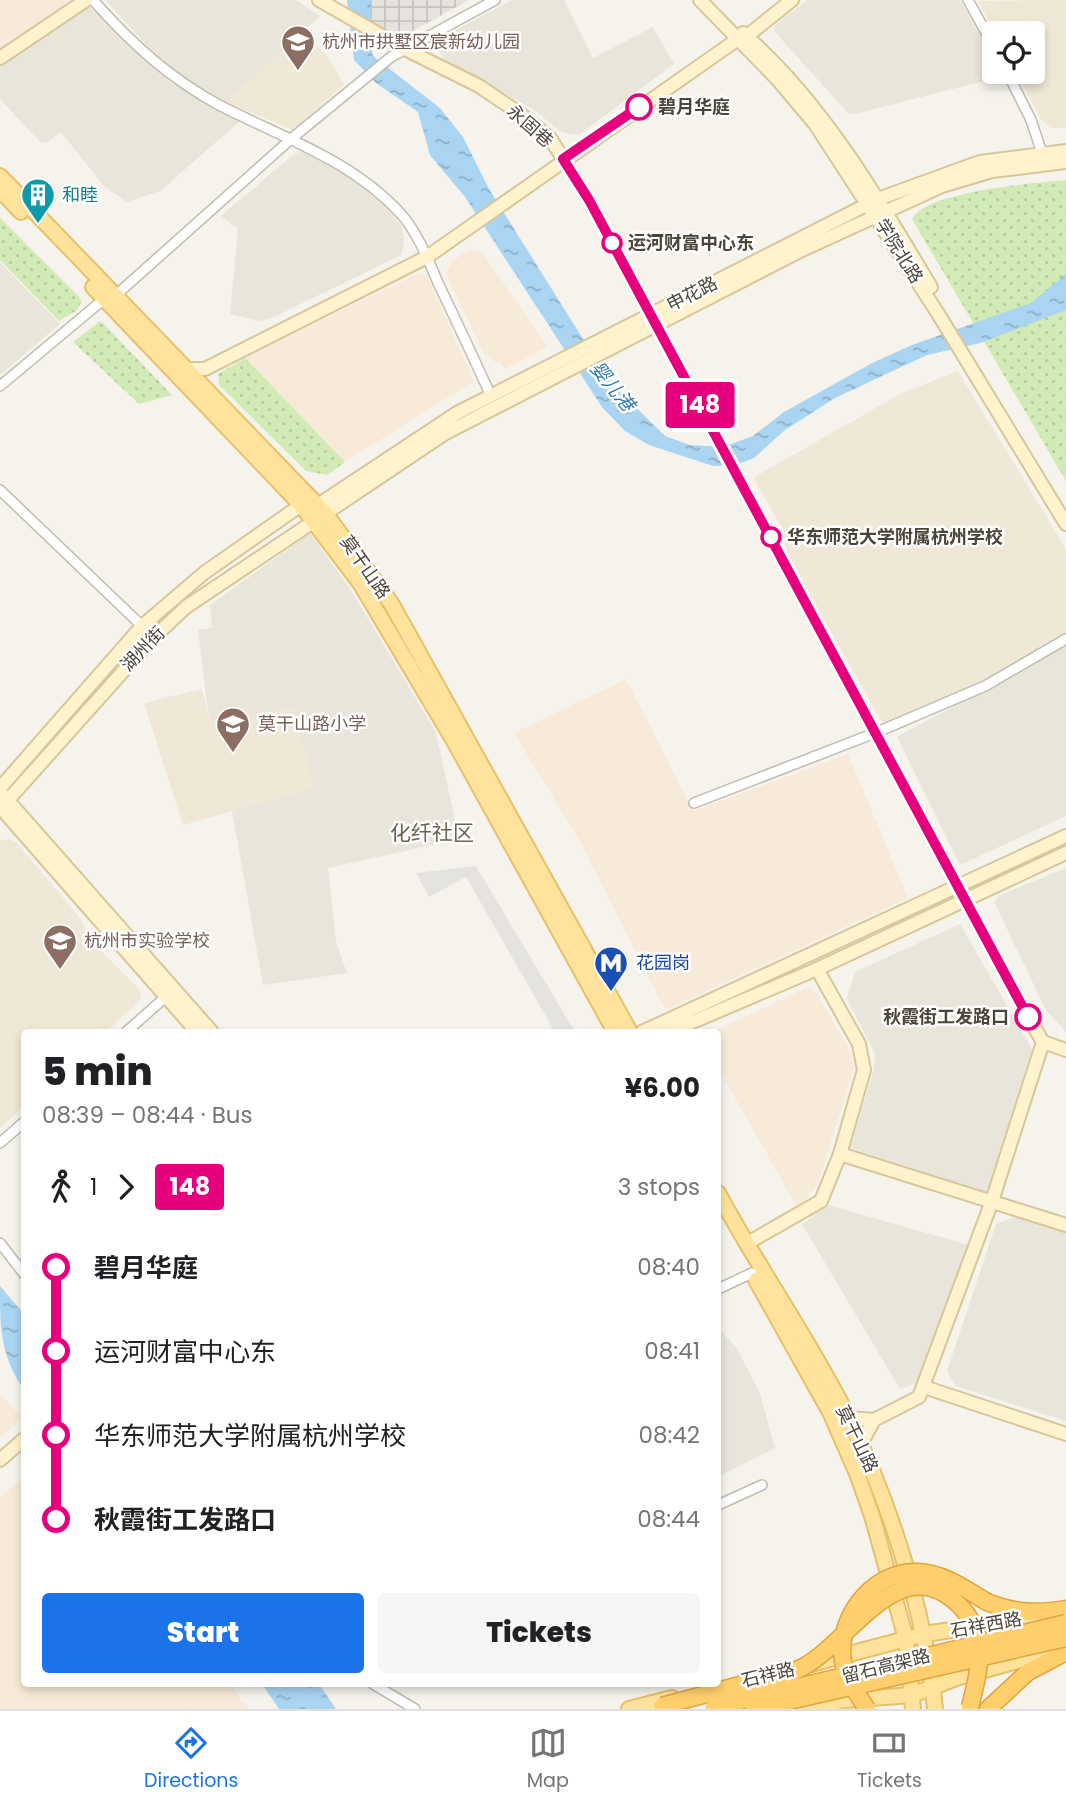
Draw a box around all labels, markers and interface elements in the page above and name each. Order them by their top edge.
map controls [982,21,1045,84]
button: locate [982,21,1045,84]
school or university icon: 杭州市拱墅区宸新幼儿园 [279,23,317,72]
place label: 杭州市拱墅区宸新幼儿园 [322,29,520,54]
marker: 碧月华庭 [626,94,652,120]
place label: 碧月华庭 [658,94,730,119]
street label: 永固巷 [502,98,559,153]
building icon: 和睦 [19,176,57,225]
place label: 和睦 [62,182,98,207]
street label: 学院北路 [870,214,929,288]
place label: 运河财富中心东 [628,230,754,255]
marker: 运河财富中心东 [602,233,622,253]
street label: 申花路 [662,270,722,317]
water label: 婴儿港 [584,356,643,419]
line badge: 148 [660,382,740,428]
text: 148 [680,388,720,421]
place label: 华东师范大学附属杭州学校 [787,524,1003,549]
marker: 华东师范大学附属杭州学校 [761,527,781,547]
street label: 莫干山路 [335,530,396,603]
street label: 湖州街 [115,621,170,677]
school or university icon: 莫干山路小学 [214,705,252,754]
place label: 莫干山路小学 [258,711,366,736]
district label: 化纤社区 [390,818,474,847]
school or university icon: 杭州市实验学校 [41,922,79,971]
place label: 杭州市实验学校 [84,928,210,953]
metro station icon: 花园岗 [592,944,630,993]
place label: 花园岗 [636,950,690,975]
place label: 秋霞街工发路口 [883,1004,1009,1029]
marker: 秋霞街工发路口 [1015,1004,1041,1030]
text: 5 min [42,1045,152,1098]
text: ¥6.00 [625,1070,700,1106]
text: 08:39 – 08:44 · Bus [42,1099,253,1131]
icon: walk [42,1168,80,1206]
icon: forward [107,1168,145,1206]
text: 148 [169,1170,210,1203]
text: 1 [90,1171,97,1203]
text: 3 stops [618,1171,700,1203]
text: 碧月华庭 [94,1250,198,1286]
text: 08:40 [637,1251,700,1283]
text: 运河财富中心东 [94,1334,276,1370]
text: 08:41 [644,1335,700,1367]
street label: 莫干山路 [830,1401,884,1477]
text: 华东师范大学附属杭州学校 [94,1418,406,1454]
text: 08:42 [638,1419,700,1451]
text: 秋霞街工发路口 [94,1502,276,1538]
text: 08:44 [637,1503,700,1535]
button: Start [42,1593,364,1673]
button: Tickets [378,1593,700,1673]
street label: 石祥西路 [948,1606,1024,1643]
street label: 留石高架路 [839,1642,933,1689]
street label: 石祥路 [739,1656,797,1693]
tab: Directions [144,1724,238,1795]
tab: Map [527,1724,569,1795]
tab: Tickets [857,1724,922,1795]

